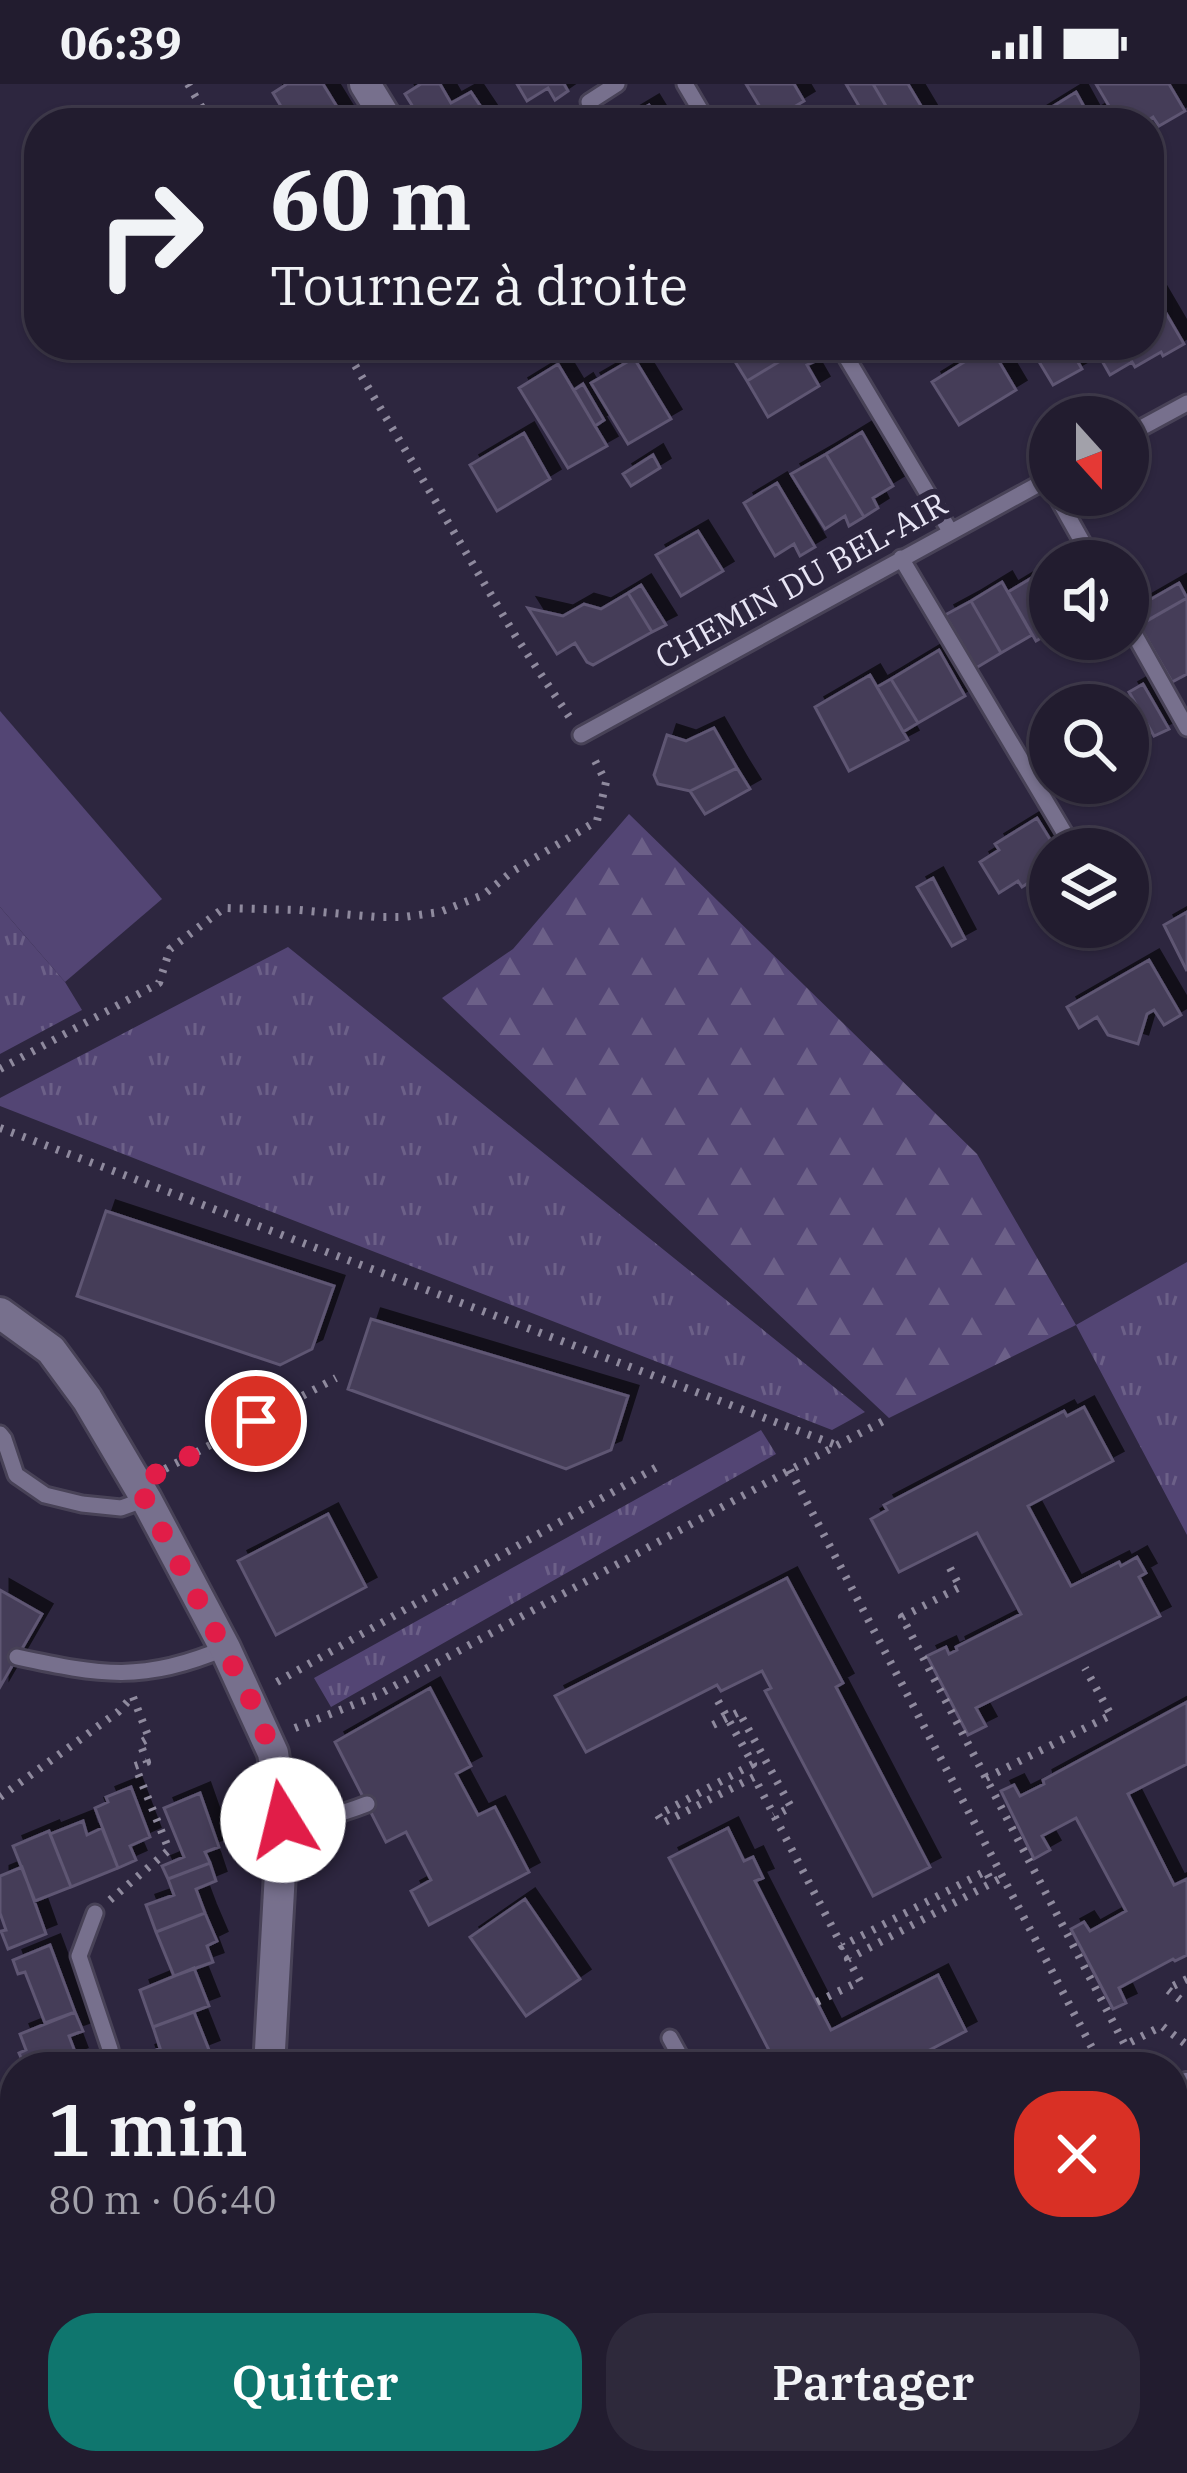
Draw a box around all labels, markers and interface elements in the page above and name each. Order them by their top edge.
text: 06:39 [60,13,182,71]
text: 60 m [270,144,472,253]
icon: right [72,156,228,312]
text: Tournez à droite [270,250,688,320]
north arrow [1029,396,1149,516]
map controls [1029,396,1149,948]
street label: CHEMIN DU BEL-AIR [647,481,954,678]
button: sound [1029,540,1149,660]
button: search [1029,684,1149,804]
button: layers [1029,828,1149,948]
pin [205,1370,307,1472]
icon: arrive [223,1388,289,1454]
position arrow [220,1757,346,1883]
text: 1 min [48,2082,248,2176]
button: close [1014,2091,1140,2217]
text: 80 m · 06:40 [48,2174,277,2225]
button: Quitter [48,2313,582,2451]
button: Partager [606,2313,1140,2451]

